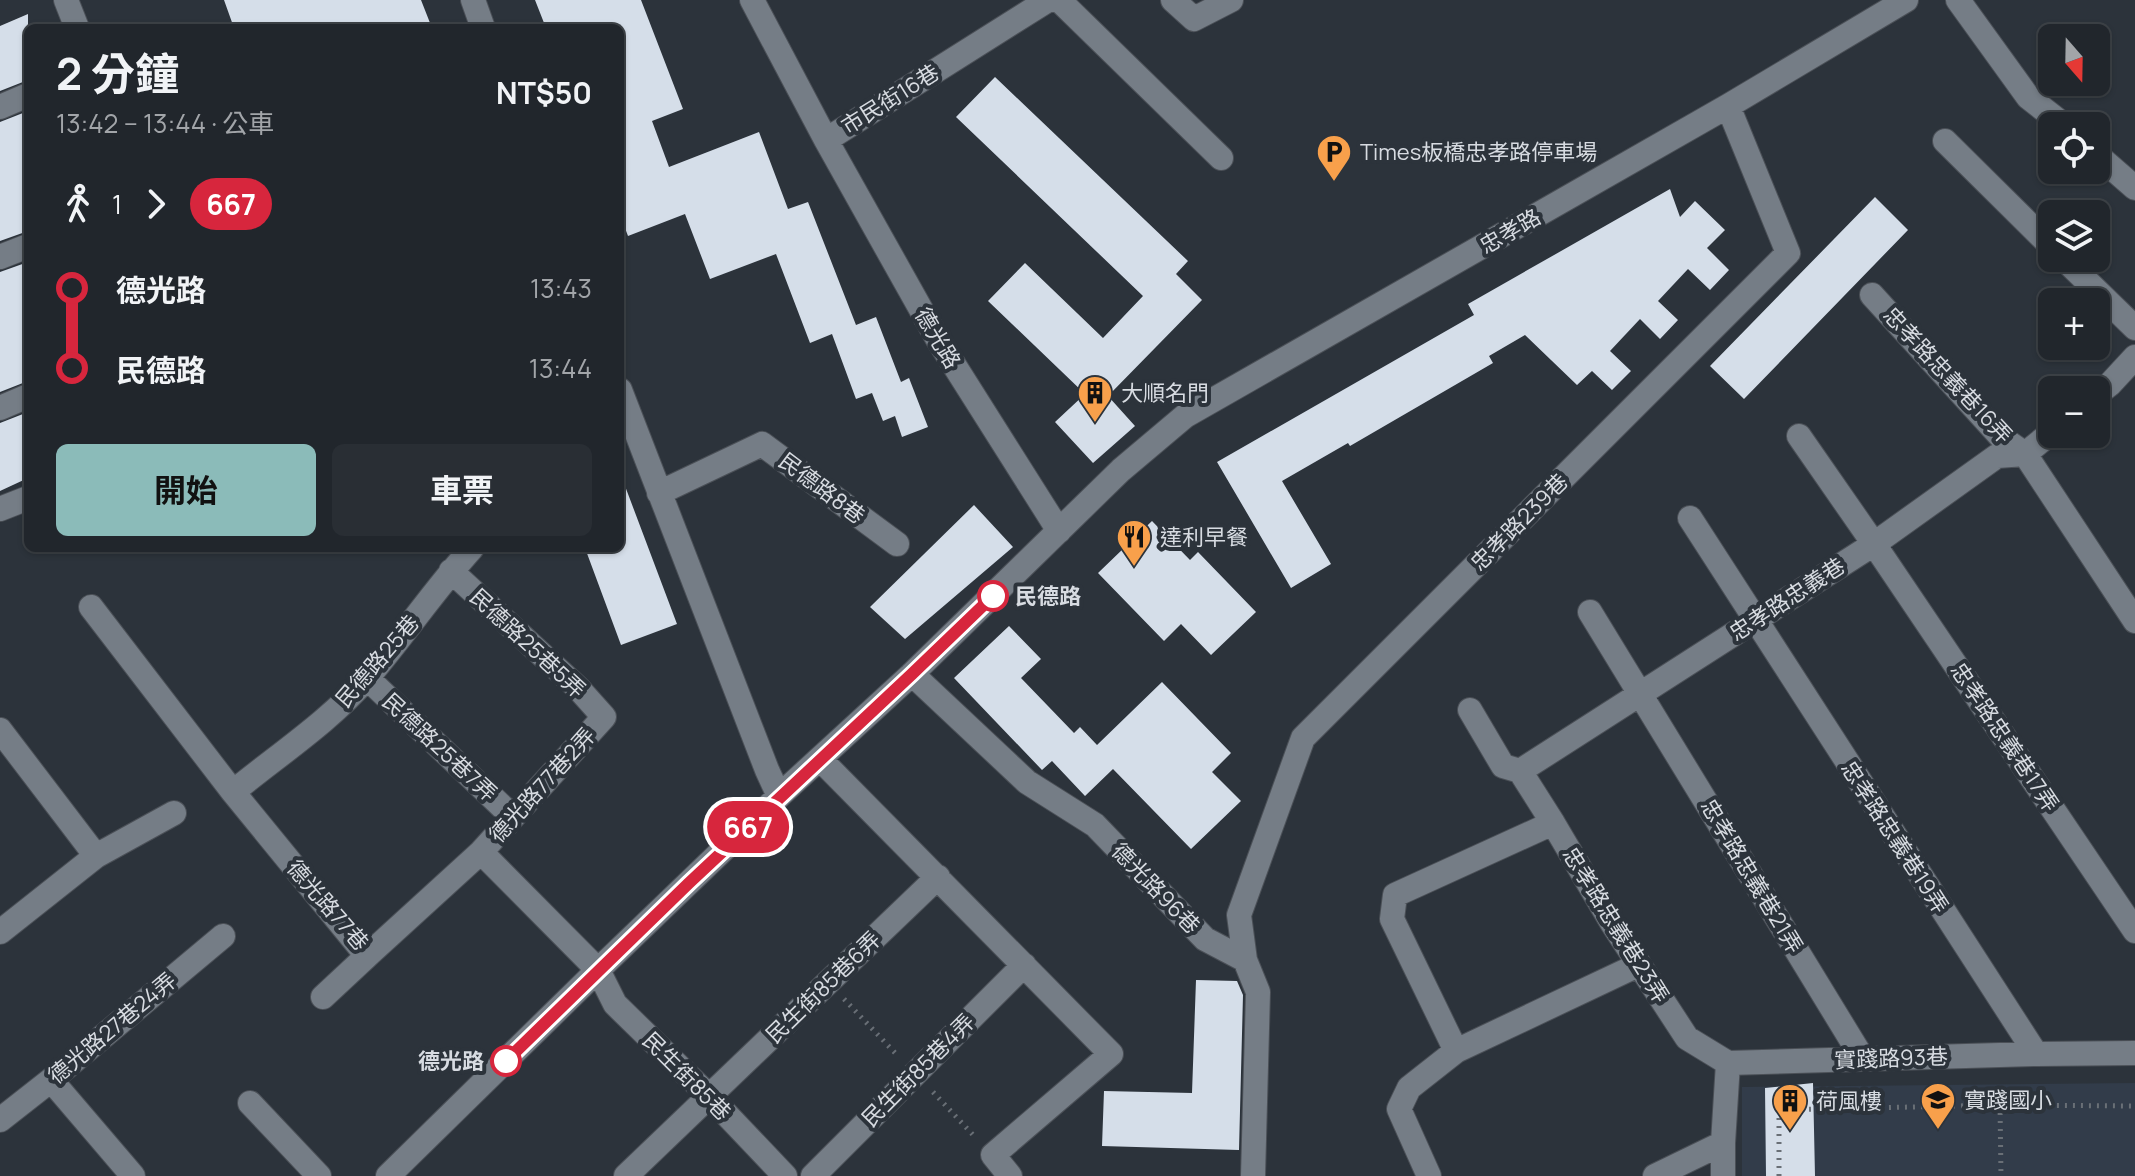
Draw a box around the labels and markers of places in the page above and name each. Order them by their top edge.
parking icon: Times板橋忠孝路停車場 [1315,133,1353,183]
place label: Times板橋忠孝路停車場 [1360,137,1597,167]
building icon: 大順名門 [1076,374,1114,424]
place label: 大順名門 [1121,378,1209,408]
restaurant icon: 達利早餐 [1115,518,1153,568]
place label: 達利早餐 [1160,522,1248,552]
marker: 民德路 [978,581,1008,611]
place label: 民德路 [1015,581,1081,611]
place label: 德光路 [418,1046,484,1076]
marker: 德光路 [491,1046,521,1076]
school or university icon: 實踐國小 [1919,1081,1957,1131]
building icon: 荷風樓 [1771,1082,1809,1132]
place label: 實踐國小 [1964,1085,2052,1115]
place label: 荷風樓 [1816,1086,1882,1116]

